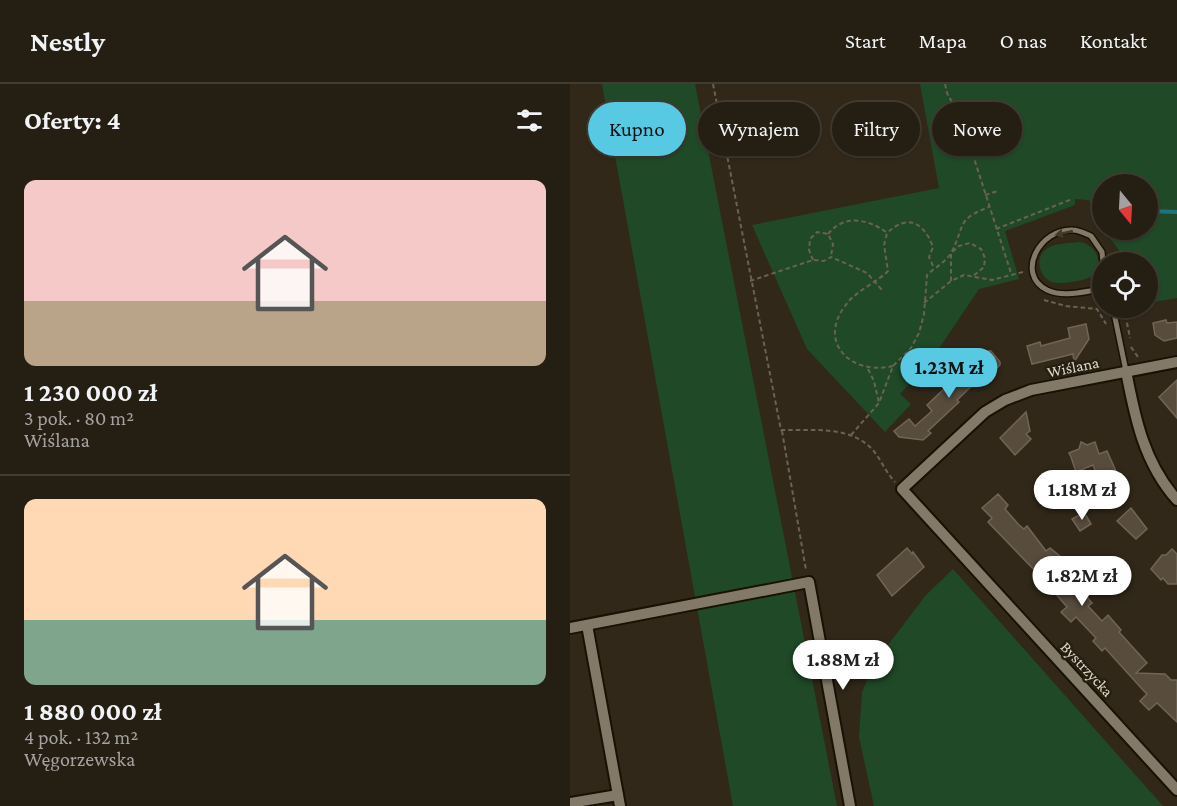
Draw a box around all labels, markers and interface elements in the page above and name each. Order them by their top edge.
text: Nestly [30,26,105,57]
text: Start [845,29,886,53]
text: Mapa [919,29,967,53]
text: O nas [1000,29,1047,53]
text: Kontakt [1080,29,1147,53]
chip: Kupno [588,102,686,156]
chip: Wynajem [698,102,820,156]
chip: Filtry [832,102,920,156]
chip: Nowe [932,102,1022,156]
icon: filters [513,104,546,137]
text: Oferty: 4 [24,106,121,135]
north arrow [1092,174,1158,240]
map controls [1092,174,1158,318]
icon: home [231,219,339,327]
one-way arrow [1055,228,1073,238]
button: locate [1092,252,1158,318]
pin: 1.23M zł [887,348,1011,399]
street label: Wiślana [1046,354,1101,380]
text: 1.23M zł [914,356,984,378]
text: 1 230 000 zł [24,378,157,407]
text: 3 pok. · 80 m² [24,407,134,429]
text: Wiślana [24,429,90,451]
pin: 1.18M zł [1020,470,1144,521]
text: 1.18M zł [1048,478,1116,500]
icon: home [231,538,339,646]
pin: 1.82M zł [1020,556,1144,607]
text: 1.82M zł [1046,564,1118,586]
street label: Bystrzycka [1057,638,1117,701]
pin: 1.88M zł [781,640,905,691]
text: 1.88M zł [807,648,879,670]
text: 1 880 000 zł [24,697,162,726]
text: 4 pok. · 132 m² [24,726,138,748]
text: Węgorzewska [24,748,135,770]

